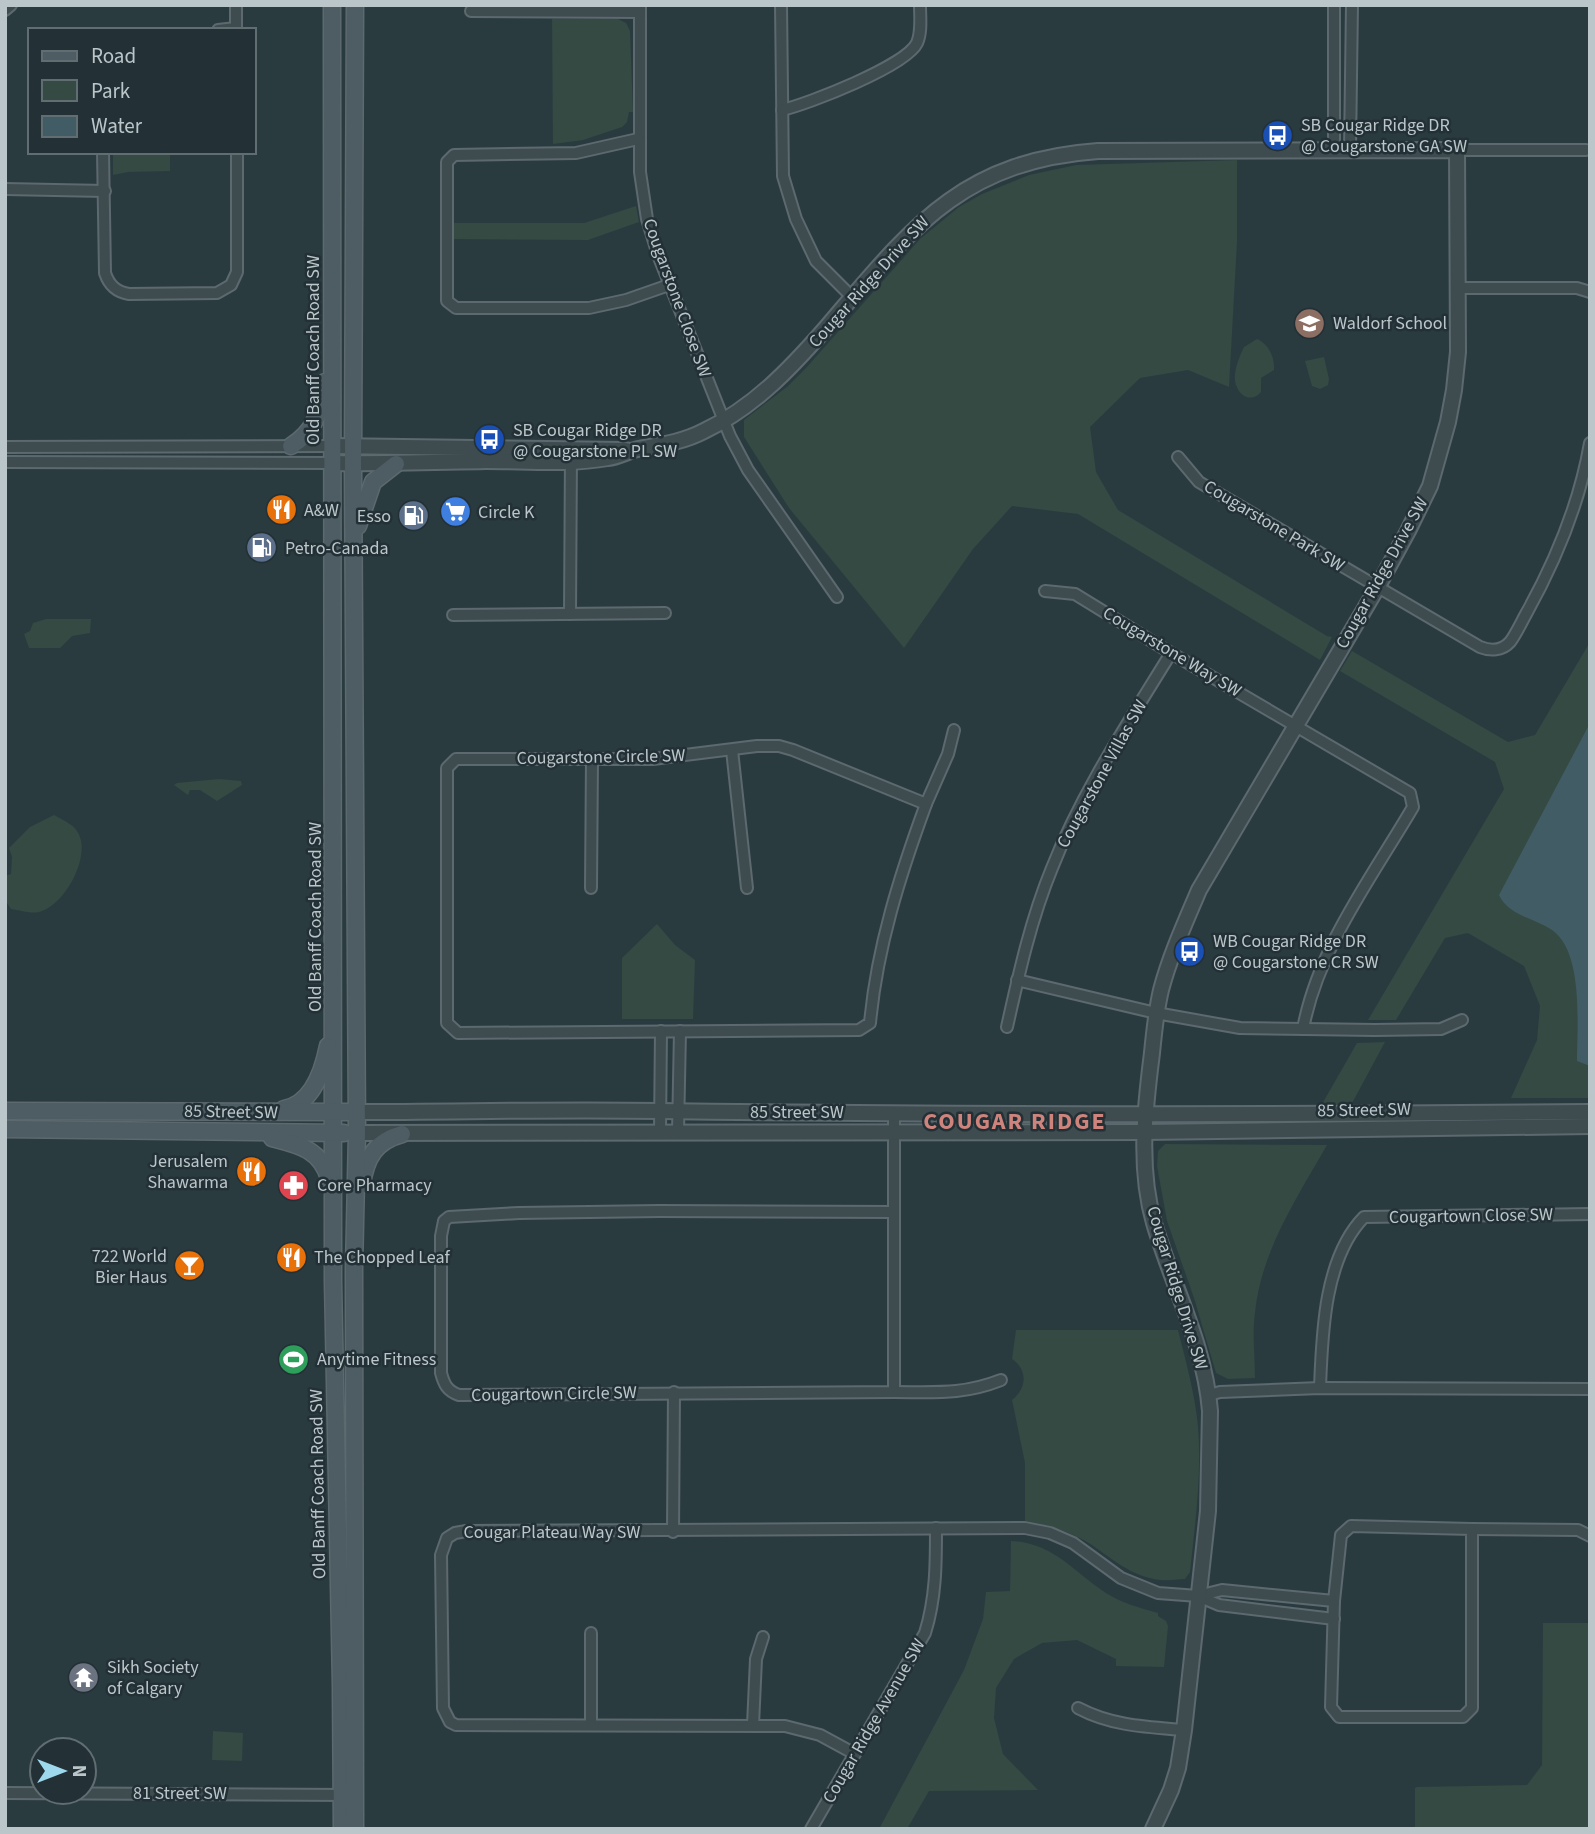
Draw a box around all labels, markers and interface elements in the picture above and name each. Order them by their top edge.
legend [28,28,256,154]
text: Road [91,41,136,71]
text: Park [91,76,131,106]
text: Water [91,111,143,141]
place label: SB Cougar Ridge DR @ Cougarstone GA SW [1301,113,1467,159]
bus stop icon: SB Cougar Ridge DR @ Cougarstone GA SW [1261,118,1295,152]
street label: Cougar Ridge Drive SW [803,210,935,354]
street label: Cougarstone Close SW [637,215,717,381]
street label: Old Banff Coach Road SW [301,255,326,445]
school or university icon: Waldorf School [1293,306,1327,340]
place label: Waldorf School [1333,311,1447,336]
place label: SB Cougar Ridge DR @ Cougarstone PL SW [513,418,677,464]
bus stop icon: SB Cougar Ridge DR @ Cougarstone PL SW [473,423,507,457]
street label: Cougarstone Park SW [1199,474,1349,578]
restaurant icon: A&W [264,493,298,527]
street label: Cougar Ridge Drive SW [1330,493,1434,653]
supermarket icon: Circle K [438,495,472,529]
place label: A&W [304,498,339,523]
fuel station icon: Esso [397,499,431,533]
place label: Circle K [478,500,535,525]
place label: Esso [357,504,391,529]
fuel station icon: Petro-Canada [245,531,279,565]
place label: Petro-Canada [285,536,388,561]
street label: Cougarstone Way SW [1098,601,1246,703]
street label: Cougarstone Villas SW [1051,695,1153,853]
street label: Cougarstone Circle SW [516,743,686,771]
street label: Old Banff Coach Road SW [303,822,328,1012]
place label: WB Cougar Ridge DR @ Cougarstone CR SW [1213,929,1379,975]
bus stop icon: WB Cougar Ridge DR @ Cougarstone CR SW [1173,934,1207,968]
street label: 85 Street SW [1317,1097,1411,1123]
street label: 85 Street SW [184,1099,278,1125]
street label: 85 Street SW [750,1100,844,1125]
district label: COUGAR RIDGE [923,1104,1107,1139]
place label: Jerusalem Shawarma [147,1149,228,1195]
restaurant icon: Jerusalem Shawarma [234,1154,268,1188]
pharmacy icon: Core Pharmacy [277,1168,311,1202]
place label: Core Pharmacy [317,1173,432,1198]
street label: Cougartown Close SW [1389,1202,1553,1230]
street label: Cougar Ridge Drive SW [1140,1203,1214,1373]
restaurant icon: The Chopped Leaf [274,1240,308,1274]
place label: 722 World Bier Haus [92,1244,167,1290]
place label: The Chopped Leaf [314,1245,451,1270]
bar icon: 722 World Bier Haus [173,1249,207,1283]
sports icon: Anytime Fitness [277,1342,311,1376]
place label: Anytime Fitness [317,1347,436,1372]
street label: Cougartown Circle SW [471,1380,637,1408]
street label: Old Banff Coach Road SW [304,1389,332,1579]
street label: Cougar Plateau Way SW [464,1520,640,1545]
street label: Cougar Ridge Avenue SW [817,1634,931,1808]
place label: Sikh Society of Calgary [107,1655,199,1701]
temple icon: Sikh Society of Calgary [67,1660,101,1694]
north arrow [28,1736,98,1806]
text: N [65,1765,92,1777]
street label: 81 Street SW [133,1781,227,1806]

